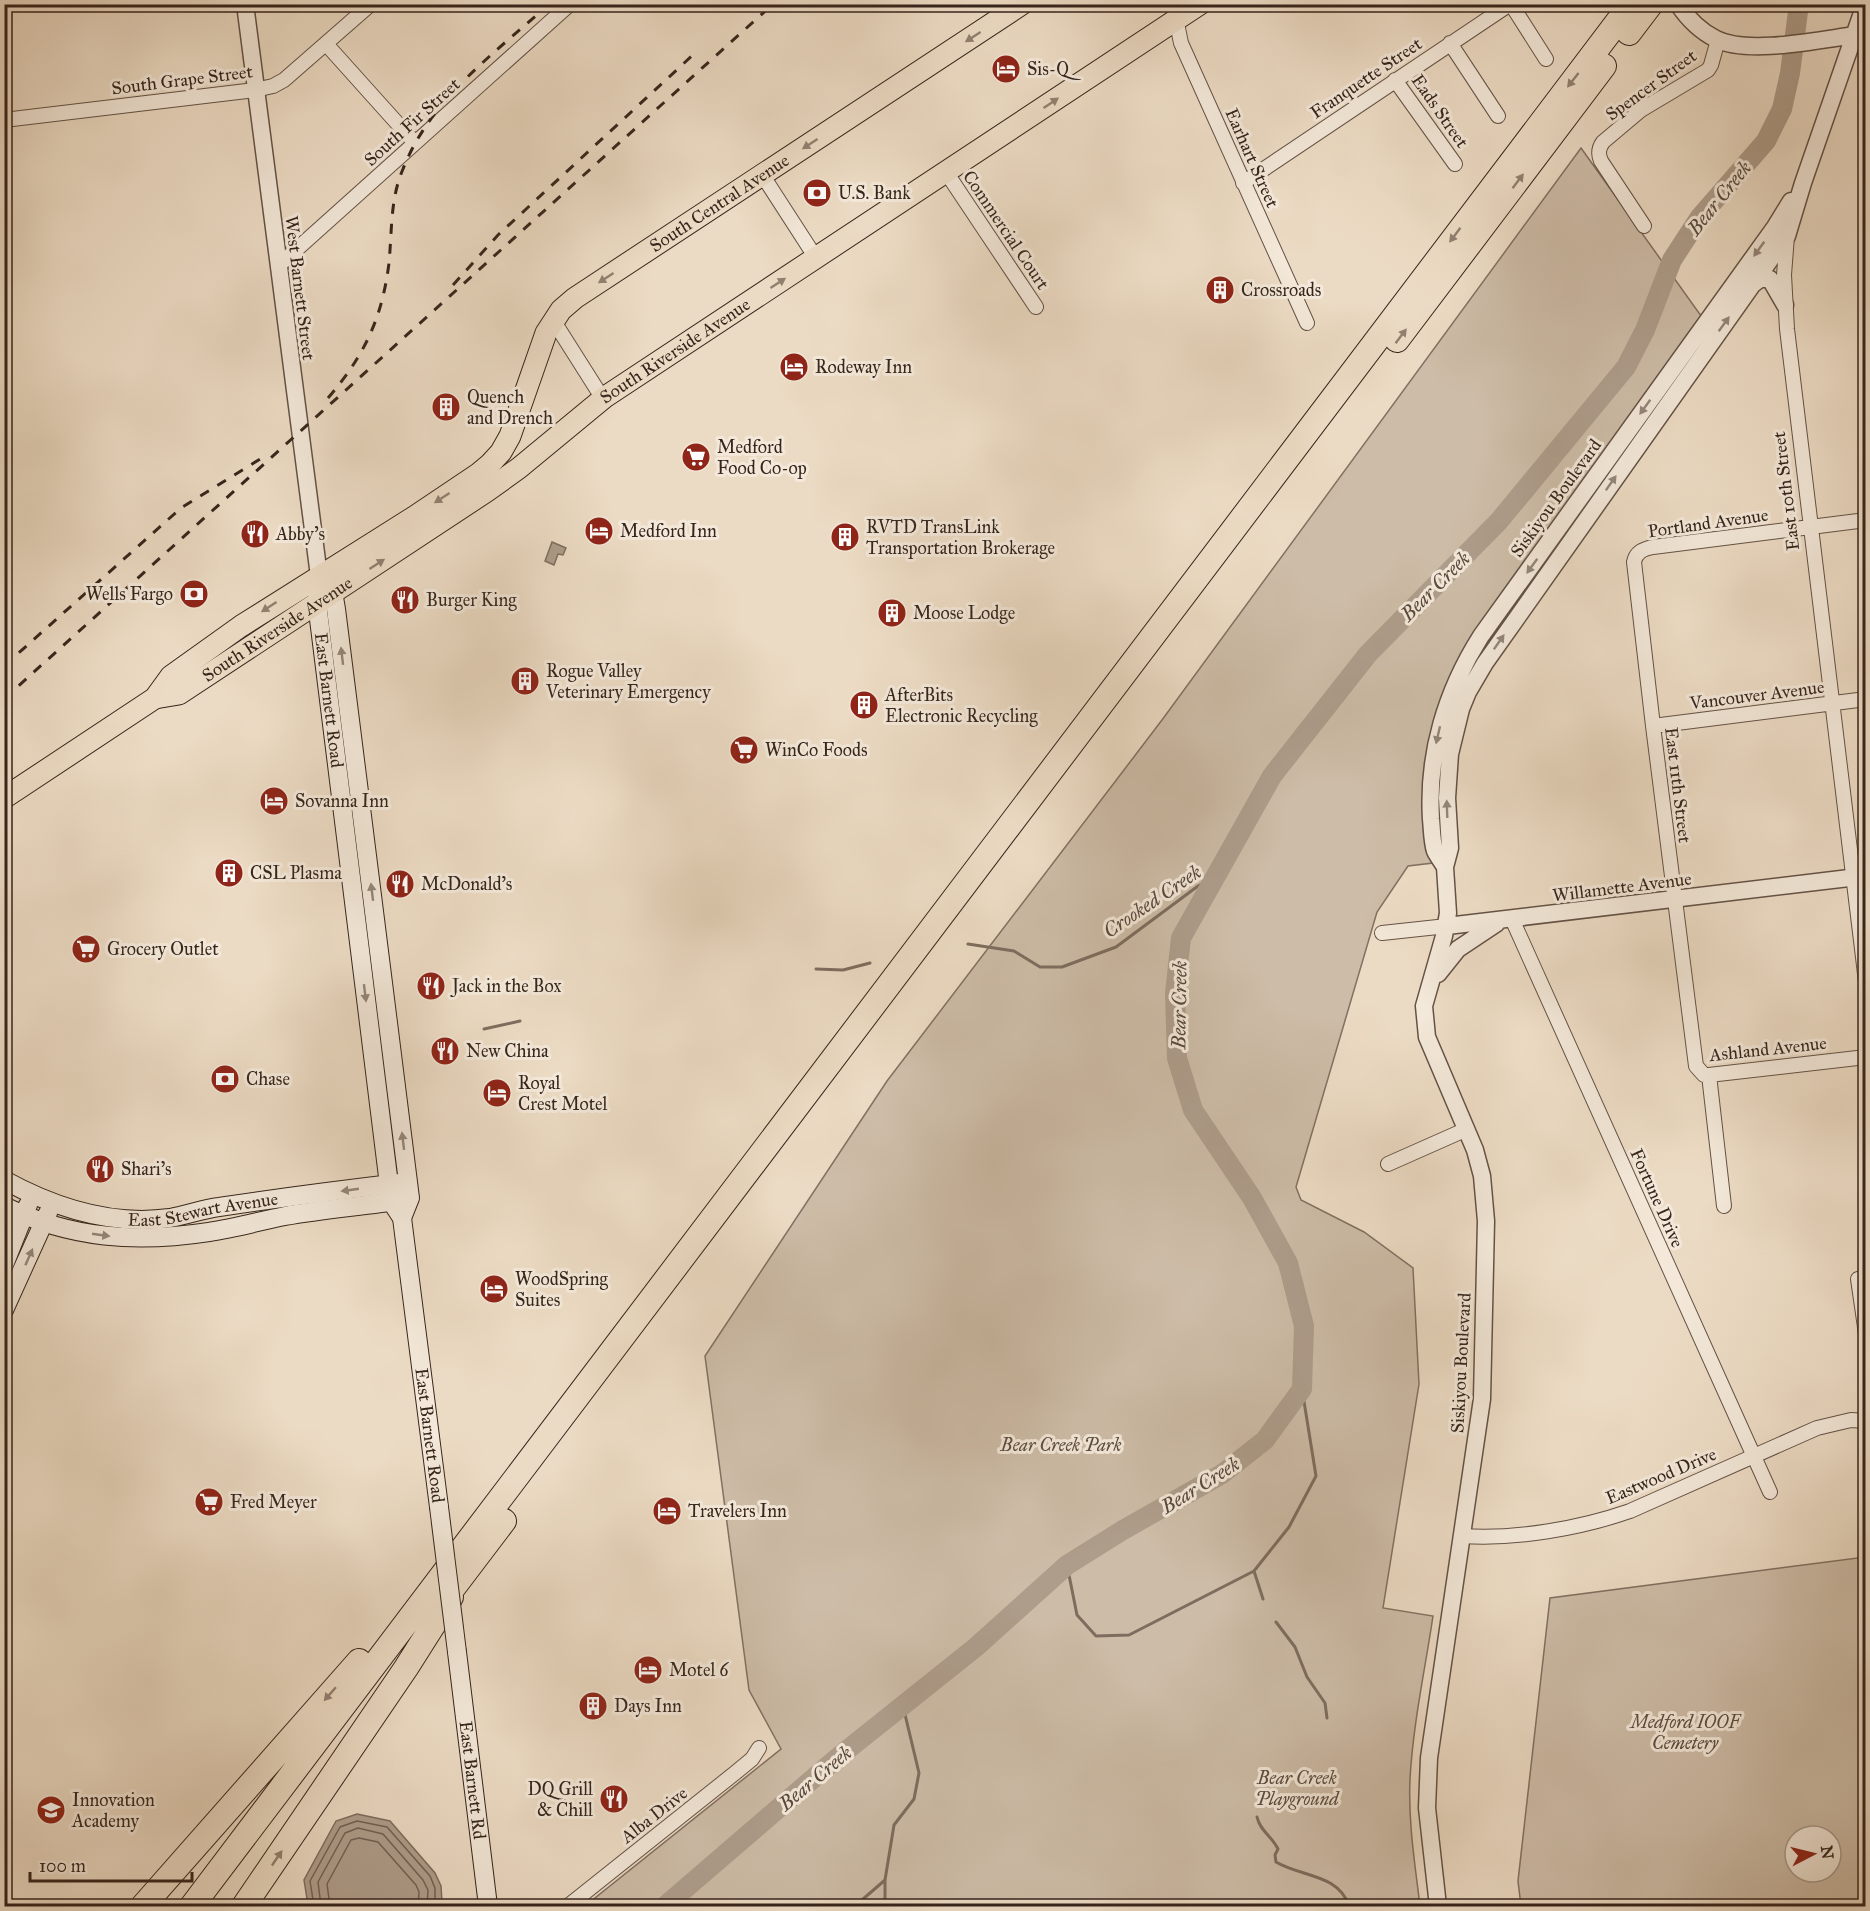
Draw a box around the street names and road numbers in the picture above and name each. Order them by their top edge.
street label: Franquette Street [1306,32,1427,124]
street label: Spencer Street [1601,44,1701,125]
street label: South Grape Street [110,60,254,100]
street label: Eads Street [1407,70,1474,153]
street label: South Fir Street [360,73,465,171]
street label: Earhart Street [1220,105,1284,212]
street label: South Central Avenue [645,149,793,257]
street label: Commercial Court [958,166,1054,294]
street label: West Barnett Street [280,214,320,362]
street label: South Riverside Avenue [596,293,754,408]
street label: East 10th Street [1768,430,1804,552]
street label: Siskiyou Boulevard [1506,435,1606,561]
street label: Portland Avenue [1646,504,1770,542]
street label: South Riverside Avenue [198,572,357,687]
street label: East Barnett Road [310,631,348,769]
street label: Vancouver Avenue [1687,676,1826,714]
street label: East 11th Street [1660,726,1696,845]
street label: Willamette Avenue [1551,868,1693,906]
street label: Ashland Avenue [1707,1032,1828,1066]
street label: Fortune Drive [1625,1145,1689,1251]
street label: East Stewart Avenue [127,1188,279,1231]
street label: Siskiyou Boulevard [1446,1292,1476,1434]
street label: East Barnett Road [410,1367,449,1504]
street label: Eastwood Drive [1602,1443,1720,1509]
street label: East Barnett Rd [454,1720,491,1841]
street label: Alba Drive [615,1782,692,1849]

